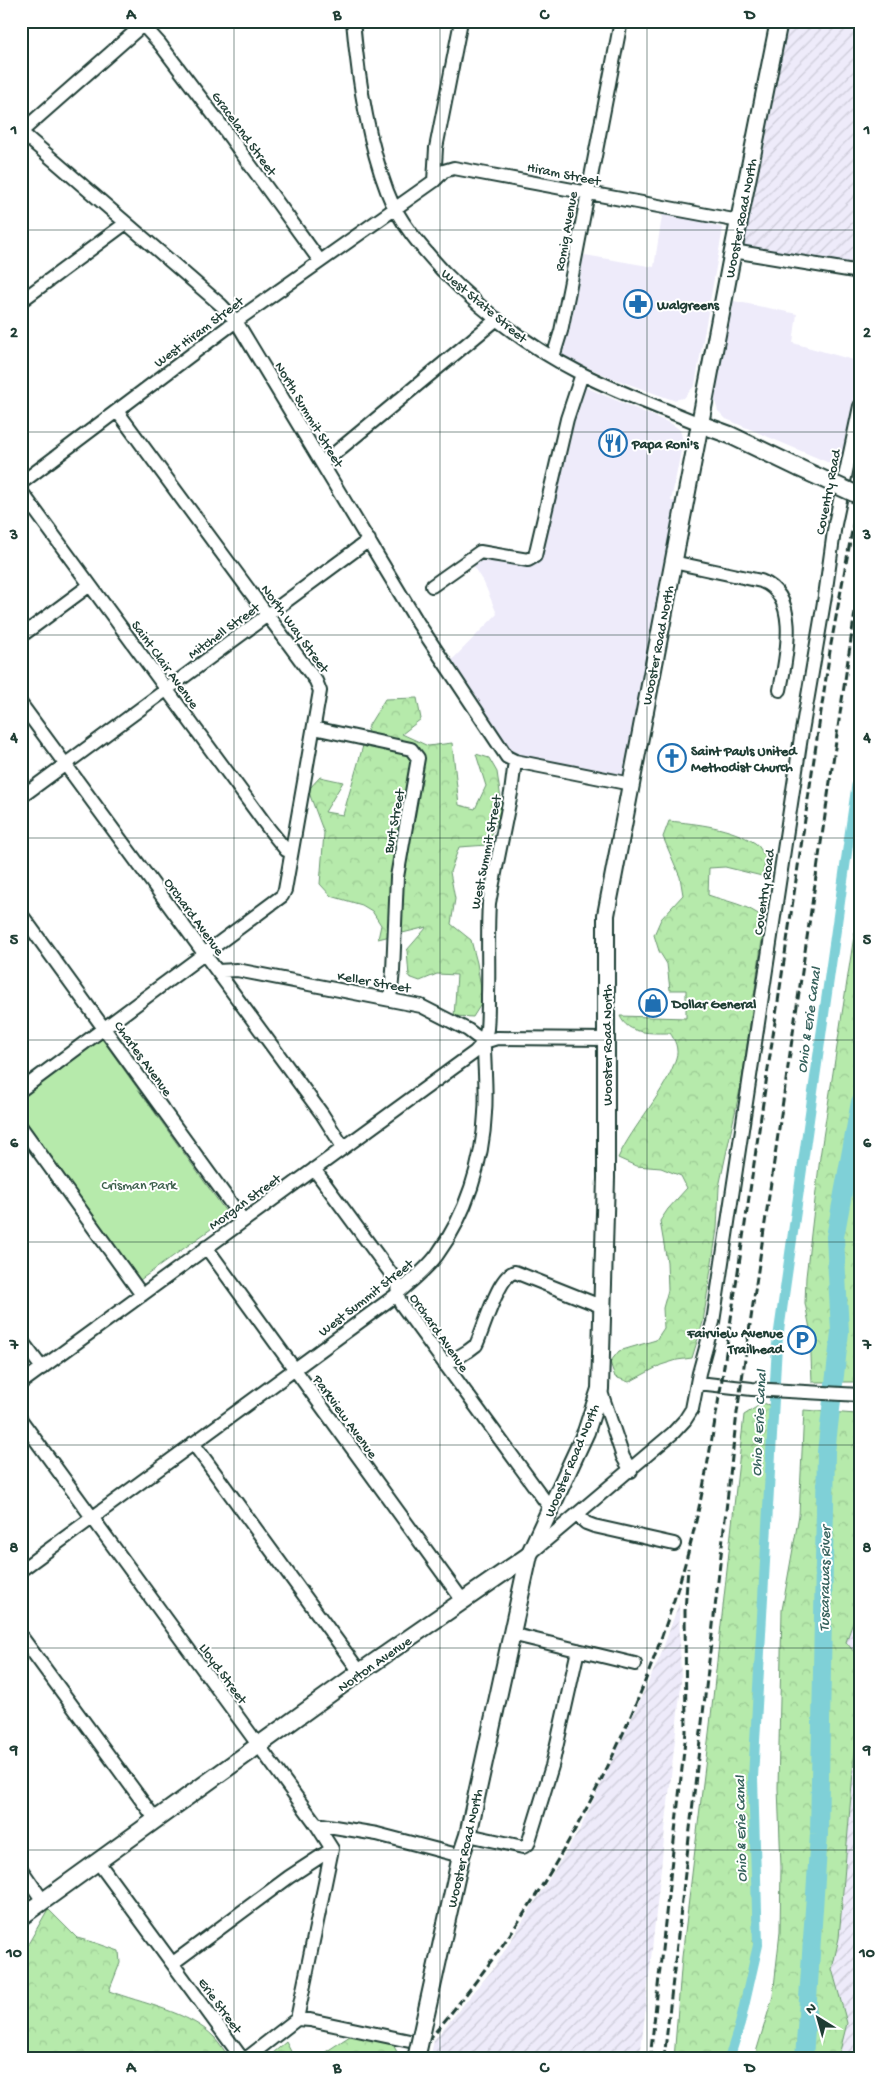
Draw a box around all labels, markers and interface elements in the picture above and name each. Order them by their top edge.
text: A [125,7,137,26]
text: B [332,7,342,26]
text: C [539,7,550,26]
text: D [743,7,756,26]
street label: Graceland Street [207,89,280,181]
text: 1 [10,122,17,141]
text: 1 [863,122,870,141]
street label: Wooster Road North [723,157,762,280]
street label: Hiram Street [525,160,603,191]
street label: Romig Avenue [552,189,583,273]
street label: West State Street [437,266,531,349]
pharmacy icon: Walgreens [623,289,653,319]
street label: West Hiram Street [151,293,249,372]
place label: Walgreens [656,298,720,315]
text: 2 [10,325,18,344]
text: 2 [863,325,871,344]
street label: North Summit Street [270,359,347,472]
restaurant icon: Papa Roni's [598,428,628,458]
place label: Papa Roni's [631,437,699,454]
street label: Coventry Road [813,447,846,536]
text: 3 [9,527,18,546]
text: 3 [862,527,871,546]
street label: North Way Street [256,582,333,678]
street label: Wooster Road North [640,584,679,707]
street label: Mitchell Street [185,599,265,664]
street label: Saint Clair Avenue [126,618,202,713]
text: 4 [9,730,18,749]
text: 4 [862,730,871,749]
church icon: Saint Pauls United Methodist Church [657,743,687,773]
place label: Saint Pauls United Methodist Church [691,744,798,777]
street label: Burt Street [381,787,410,856]
street label: West Summit Street [468,793,507,911]
street label: Coventry Road [751,847,780,936]
street label: Orchard Avenue [159,875,227,960]
text: 5 [10,932,19,951]
text: 5 [863,932,872,951]
water label: Ohio & Erie Canal [794,965,827,1074]
street label: Keller Street [336,969,413,998]
street label: Wooster Road North [600,984,617,1106]
shop icon: Dollar General [638,988,668,1018]
place label: Dollar General [670,997,756,1014]
street label: Charles Avenue [109,1019,175,1101]
text: 6 [10,1135,19,1154]
text: 6 [863,1135,872,1154]
street label: Morgan Street [206,1170,286,1235]
park label: Crisman Park [101,1178,178,1195]
street label: West Summit Street [316,1256,418,1341]
street label: Orchard Avenue [405,1291,472,1377]
parking icon: Fairview Avenue Trailhead [787,1325,817,1355]
place label: Fairview Avenue Trailhead [686,1326,785,1359]
text: 7 [9,1337,19,1356]
text: 7 [862,1337,872,1356]
water label: Ohio & Erie Canal [748,1368,772,1477]
street label: Parkview Avenue [307,1371,381,1463]
street label: Wooster Road North [542,1401,605,1520]
water label: Tuscarawas River [816,1524,836,1632]
text: 8 [10,1540,19,1559]
text: 8 [863,1540,872,1559]
street label: Norton Avenue [335,1633,416,1697]
street label: Lloyd Street [194,1641,251,1709]
text: 9 [9,1742,18,1761]
text: 9 [862,1742,871,1761]
water label: Ohio & Erie Canal [732,1774,752,1882]
street label: Wooster Road North [445,1787,488,1910]
text: 10 [5,1945,22,1964]
text: 10 [858,1945,875,1964]
street label: Erie Street [193,1975,246,2039]
north arrow [794,1992,844,2042]
text: N [803,2000,820,2019]
text: A [125,2060,137,2079]
text: B [332,2060,342,2079]
text: C [539,2060,550,2079]
text: D [743,2060,756,2079]

